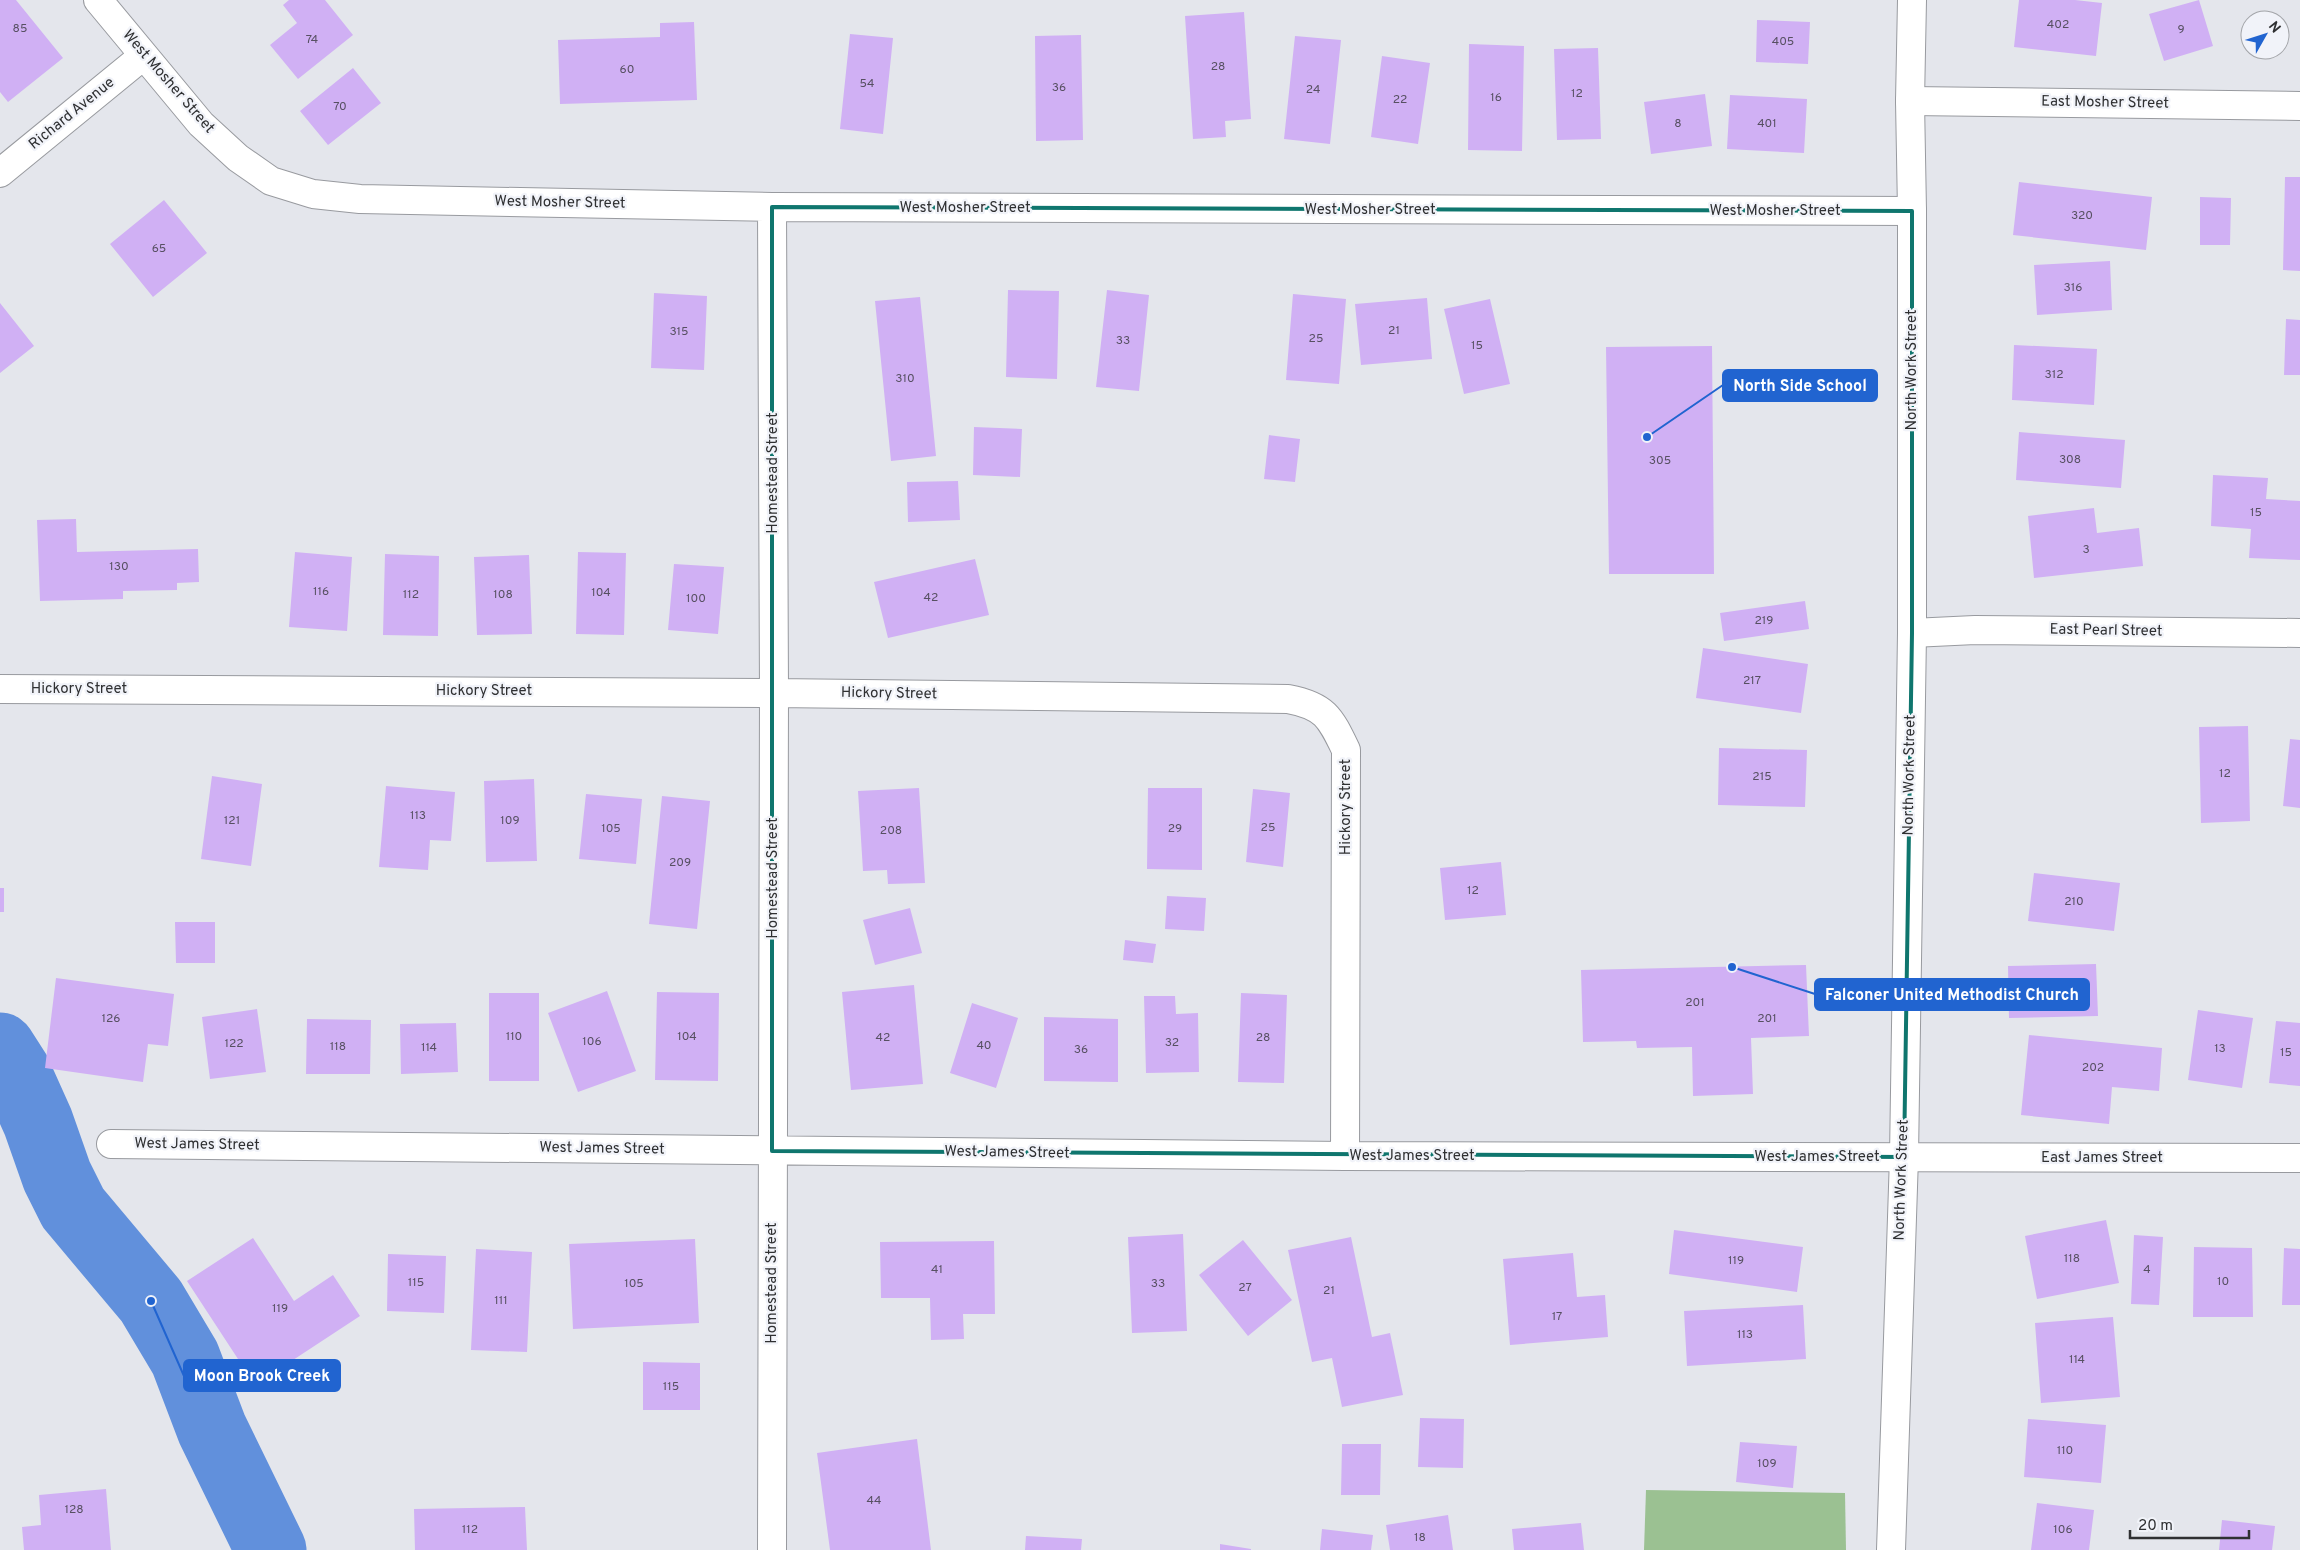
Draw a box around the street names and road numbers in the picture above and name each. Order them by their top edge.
street label: West Mosher Street [118,26,218,138]
street label: Richard Avenue [25,74,119,154]
street label: East Mosher Street [2041,92,2169,114]
street label: West Mosher Street [494,192,626,214]
street label: West Mosher Street [899,199,1031,218]
street label: West Mosher Street [1304,201,1436,220]
street label: West Mosher Street [1709,202,1841,221]
street label: North Work Street [1903,309,1922,431]
street label: Homestead Street [764,412,783,534]
street label: East Pearl Street [2049,621,2163,641]
street label: Hickory Street [31,680,127,699]
street label: Hickory Street [436,682,532,701]
street label: Hickory Street [841,684,937,704]
street label: North Work Street [1899,714,1921,836]
street label: Hickory Street [1337,759,1356,855]
street label: Homestead Street [764,817,783,939]
street label: North Work Street [1890,1119,1914,1241]
street label: West James Street [134,1134,260,1156]
street label: West James Street [539,1138,665,1160]
street label: West James Street [944,1142,1070,1164]
street label: West James Street [1349,1147,1475,1166]
street label: West James Street [1754,1148,1880,1167]
street label: East James Street [2041,1149,2163,1168]
street label: Homestead Street [763,1222,782,1344]

